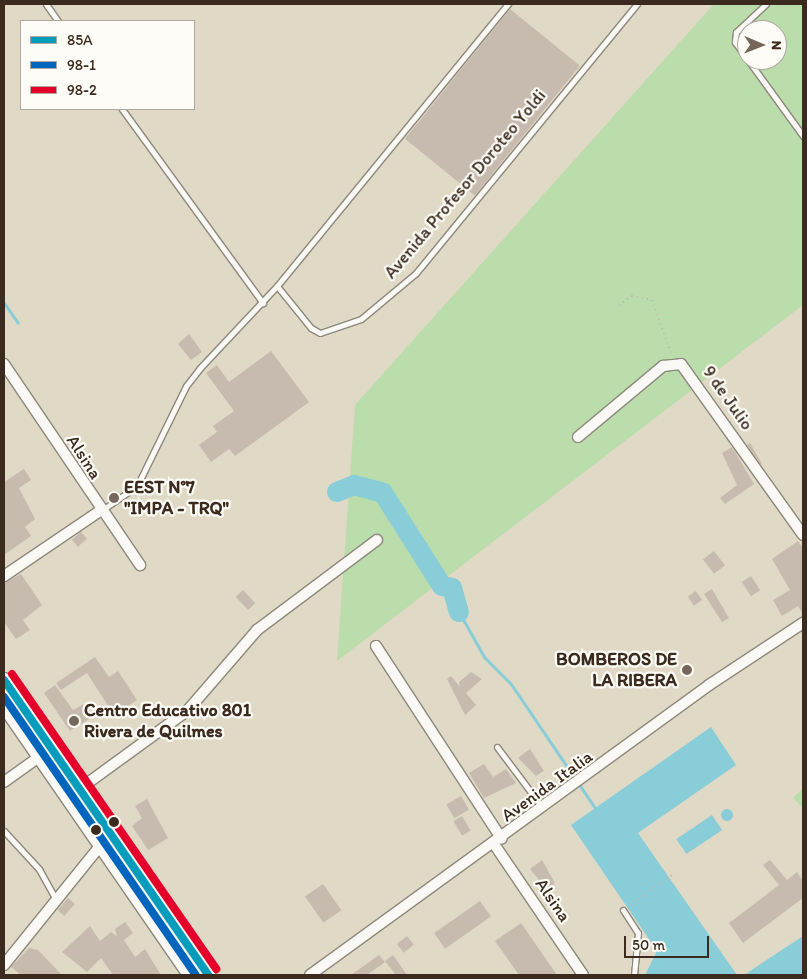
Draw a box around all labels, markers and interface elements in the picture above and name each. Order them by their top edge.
legend [20,20,195,110]
north arrow [737,20,787,70]
text: 85A [67,31,93,49]
text: N [768,40,785,50]
text: 98-1 [67,56,96,74]
text: 98-2 [67,81,97,99]
street label: Avenida Profesor Doroteo Yoldi [380,85,550,283]
street label: 9 de Julio [698,362,758,434]
street label: Alsina [62,431,106,483]
place label: EEST N°7 "IMPA - TRQ" [124,477,229,520]
marker: EEST N°7 "IMPA - TRQ" [108,492,120,504]
place label: BOMBEROS DE LA RIBERA [556,649,677,692]
marker: BOMBEROS DE LA RIBERA [681,664,693,676]
place label: Centro Educativo 801 Rivera de Quilmes [84,700,250,742]
marker: Centro Educativo 801 Rivera de Quilmes [68,715,80,727]
street label: Avenida Italia [497,746,597,826]
unlabelled marker [109,817,119,827]
unlabelled marker [91,825,101,835]
street label: Alsina [531,874,575,926]
scale bar [627,926,712,958]
text: 50 m [632,936,665,954]

